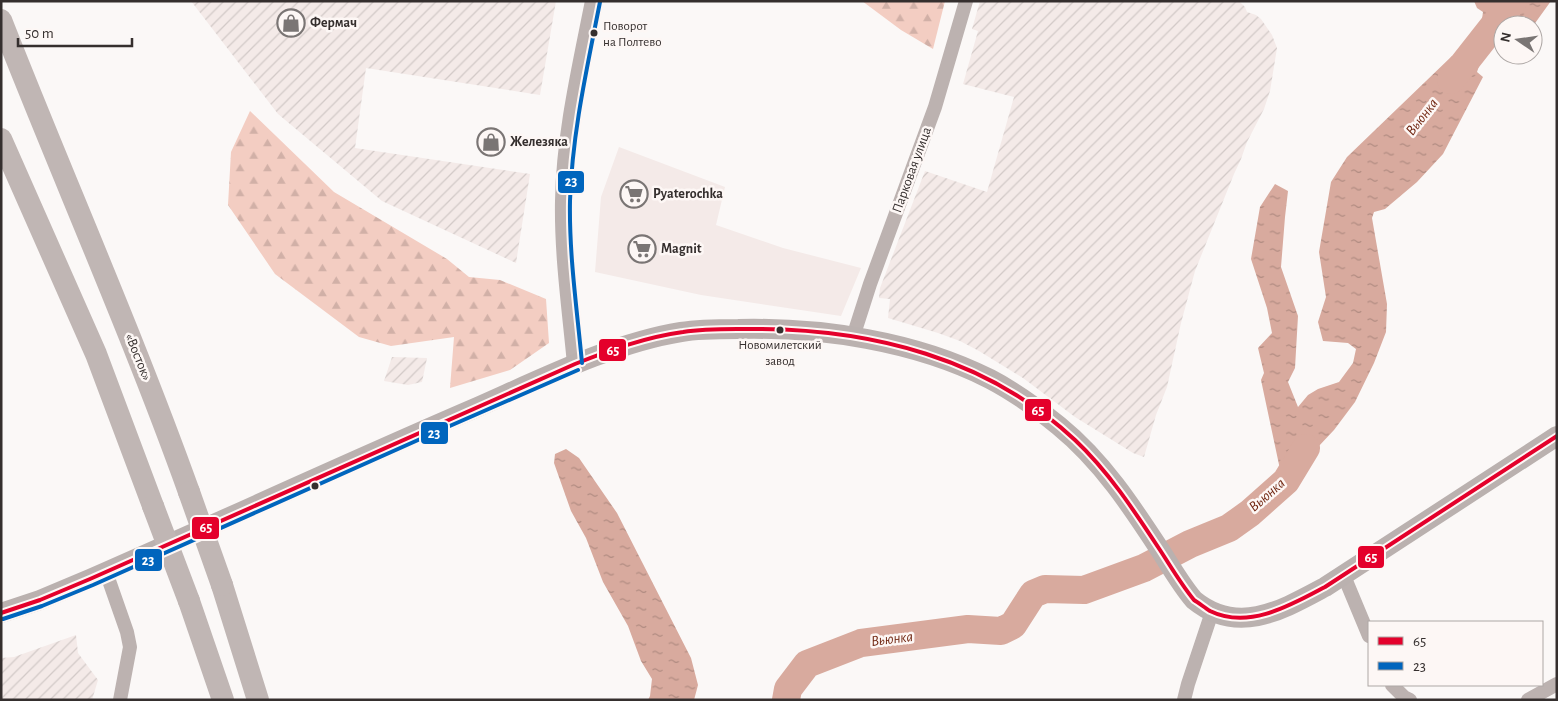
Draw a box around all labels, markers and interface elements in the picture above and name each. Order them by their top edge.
shop icon: Фермач [276,8,306,38]
scale bar [18,15,131,47]
north arrow [1493,15,1543,65]
place label: Фермач [310,16,357,30]
place label: Поворот на Полтево [603,20,661,49]
text: 50 m [25,26,54,41]
marker: Поворот на Полтево [589,28,599,38]
text: N [1498,31,1514,44]
water label: Вьюнка [1403,96,1441,138]
street label: Парковая улица [890,125,934,215]
shop icon: Железяка [476,127,506,157]
place label: Железяка [510,135,568,149]
line badge: 23 [557,170,585,194]
text: 23 [565,175,577,189]
supermarket icon: Pyaterochka [619,179,649,209]
place label: Pyaterochka [653,187,723,201]
supermarket icon: Magnit [627,234,657,264]
place label: Magnit [661,242,702,256]
marker: Новомилетский завод [775,325,785,335]
street label: «Восток» [122,332,154,382]
line badge: 65 [598,338,627,362]
place label: Новомилетский завод [738,339,822,368]
text: 65 [607,344,619,358]
line badge: 65 [1024,398,1052,422]
text: 65 [1032,404,1044,418]
line badge: 23 [420,421,449,445]
text: 23 [428,427,440,441]
water label: Вьюнка [1246,476,1288,514]
unlabelled marker [310,481,320,491]
line badge: 65 [191,516,220,540]
text: 65 [200,521,212,535]
line badge: 65 [1357,545,1385,569]
line badge: 23 [134,548,163,572]
text: 65 [1365,551,1377,565]
text: 23 [142,554,154,568]
legend [1368,621,1543,686]
water label: Вьюнка [870,629,914,649]
text: 65 [1413,634,1426,649]
text: 23 [1413,659,1426,674]

